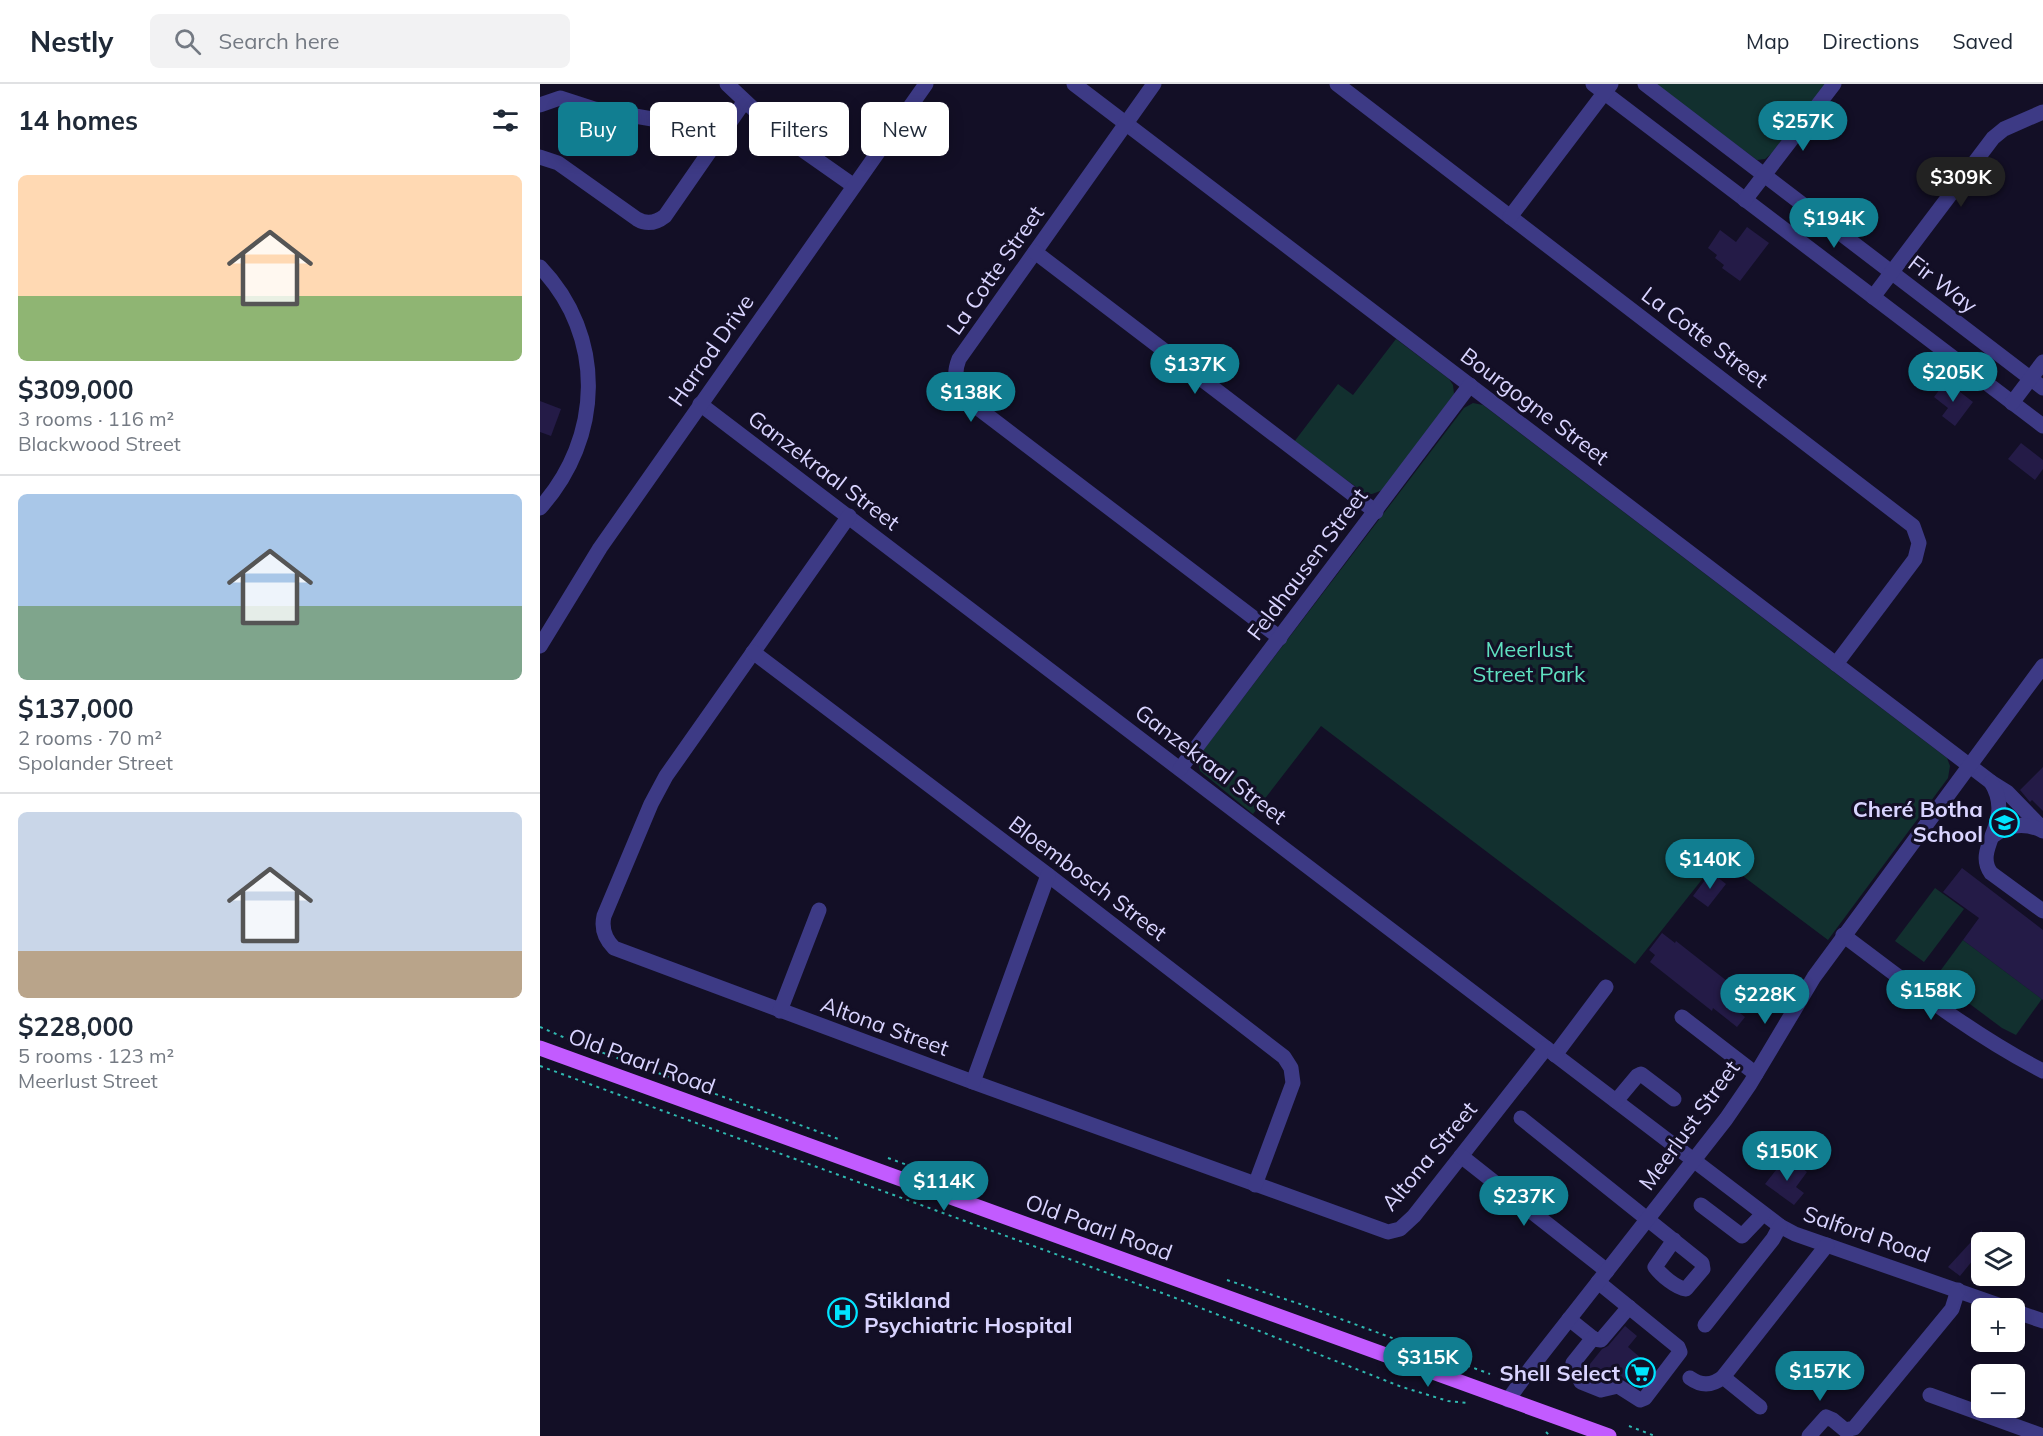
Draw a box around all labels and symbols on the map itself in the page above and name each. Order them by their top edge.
pin: $257K [1761,101,1845,152]
pin: $309K [1919,157,2003,208]
pin: $194K [1792,198,1876,249]
street label: La Cotte Street [940,200,1050,340]
street label: Fir Way [1903,249,1983,319]
street label: La Cotte Street [1636,280,1774,394]
street label: Harrod Drive [662,289,760,411]
street label: Bourgogne Street [1455,341,1615,471]
pin: $137K [1153,344,1237,395]
pin: $205K [1911,352,1995,403]
pin: $138K [929,372,1013,423]
street label: Ganzekraal Street [743,404,906,536]
street label: Feldhausen Street [1241,482,1374,646]
park label: Meerlust Street Park [1473,635,1586,688]
street label: Ganzekraal Street [1130,698,1293,830]
place label: Cheré Botha School [1853,795,1983,848]
school or university icon: Cheré Botha School [1988,806,2020,838]
street label: Bloembosch Street [1003,809,1173,947]
pin: $140K [1668,839,1752,890]
pin: $158K [1889,970,1973,1021]
pin: $228K [1723,974,1807,1025]
street label: Altona Street [817,990,953,1062]
street label: Old Paarl Road [565,1021,719,1101]
street label: Meerlust Street [1632,1054,1746,1195]
street label: Altona Street [1375,1095,1483,1216]
pin: $150K [1745,1131,1829,1182]
pin: $114K [902,1161,986,1212]
pin: $237K [1482,1176,1566,1227]
street label: Old Paarl Road [1022,1187,1176,1267]
street label: Salford Road [1800,1199,1934,1269]
place label: Stikland Psychiatric Hospital [864,1286,1072,1339]
hospital icon: Stikland Psychiatric Hospital [827,1297,859,1329]
pin: $315K [1386,1337,1470,1388]
pin: $157K [1778,1351,1862,1402]
supermarket icon: Shell Select [1625,1357,1657,1389]
place label: Shell Select [1499,1359,1620,1387]

